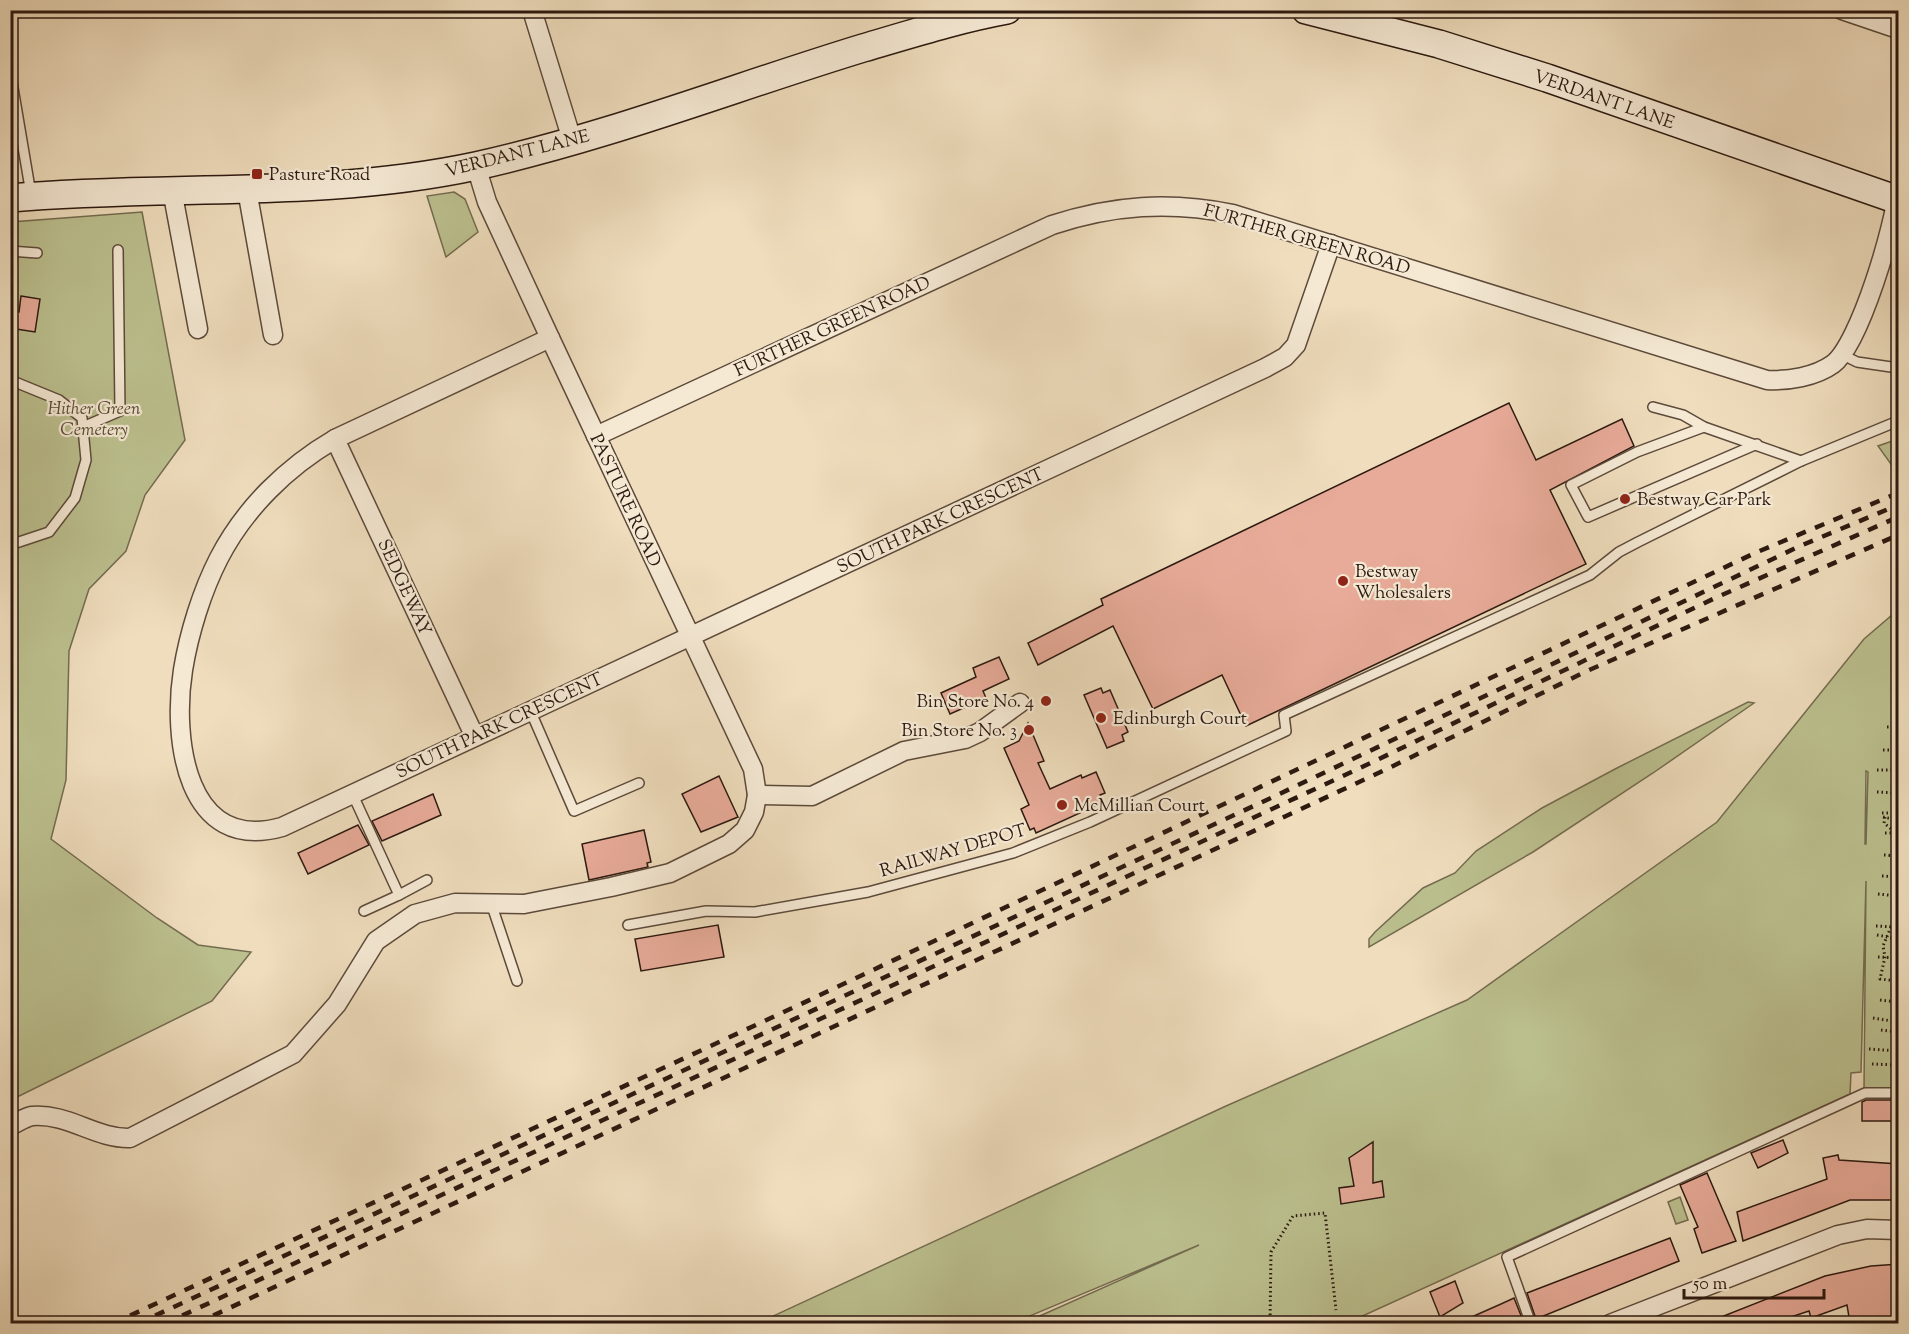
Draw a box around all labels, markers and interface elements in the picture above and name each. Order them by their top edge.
street label: VERDANT LANE [1529,65,1678,137]
street label: VERDANT LANE [443,124,592,185]
place label: Pasture Road [269,163,370,189]
marker: Pasture Road [250,167,264,181]
street label: FURTHER GREEN ROAD [1200,199,1413,283]
street label: FURTHER GREEN ROAD [730,271,935,385]
park label: Hither Green Cemetery [47,397,141,444]
street label: PASTURE ROAD [582,430,666,572]
street label: SOUTH PARK CRESCENT [833,462,1049,581]
place label: Bestway Car Park [1637,488,1772,514]
marker: Bestway Car Park [1618,492,1632,506]
street label: SEDGEWAY [369,535,437,640]
place label: Bestway Wholesalers [1355,560,1451,607]
marker: Bestway Wholesalers [1336,574,1350,588]
street label: SOUTH PARK CRESCENT [392,667,608,786]
place label: Bin Store No. 4 [916,690,1034,716]
marker: Bin Store No. 4 [1039,694,1053,708]
place label: Edinburgh Court [1113,707,1247,733]
marker: Edinburgh Court [1094,711,1108,725]
place label: Bin Store No. 3 [901,719,1017,745]
marker: Bin Store No. 3 [1022,723,1036,737]
place label: McMillian Court [1074,794,1205,820]
marker: McMillian Court [1055,798,1069,812]
street label: RAILWAY DEPOT [877,818,1030,885]
scale bar [1684,1262,1824,1300]
text: 50 m [1692,1272,1728,1298]

